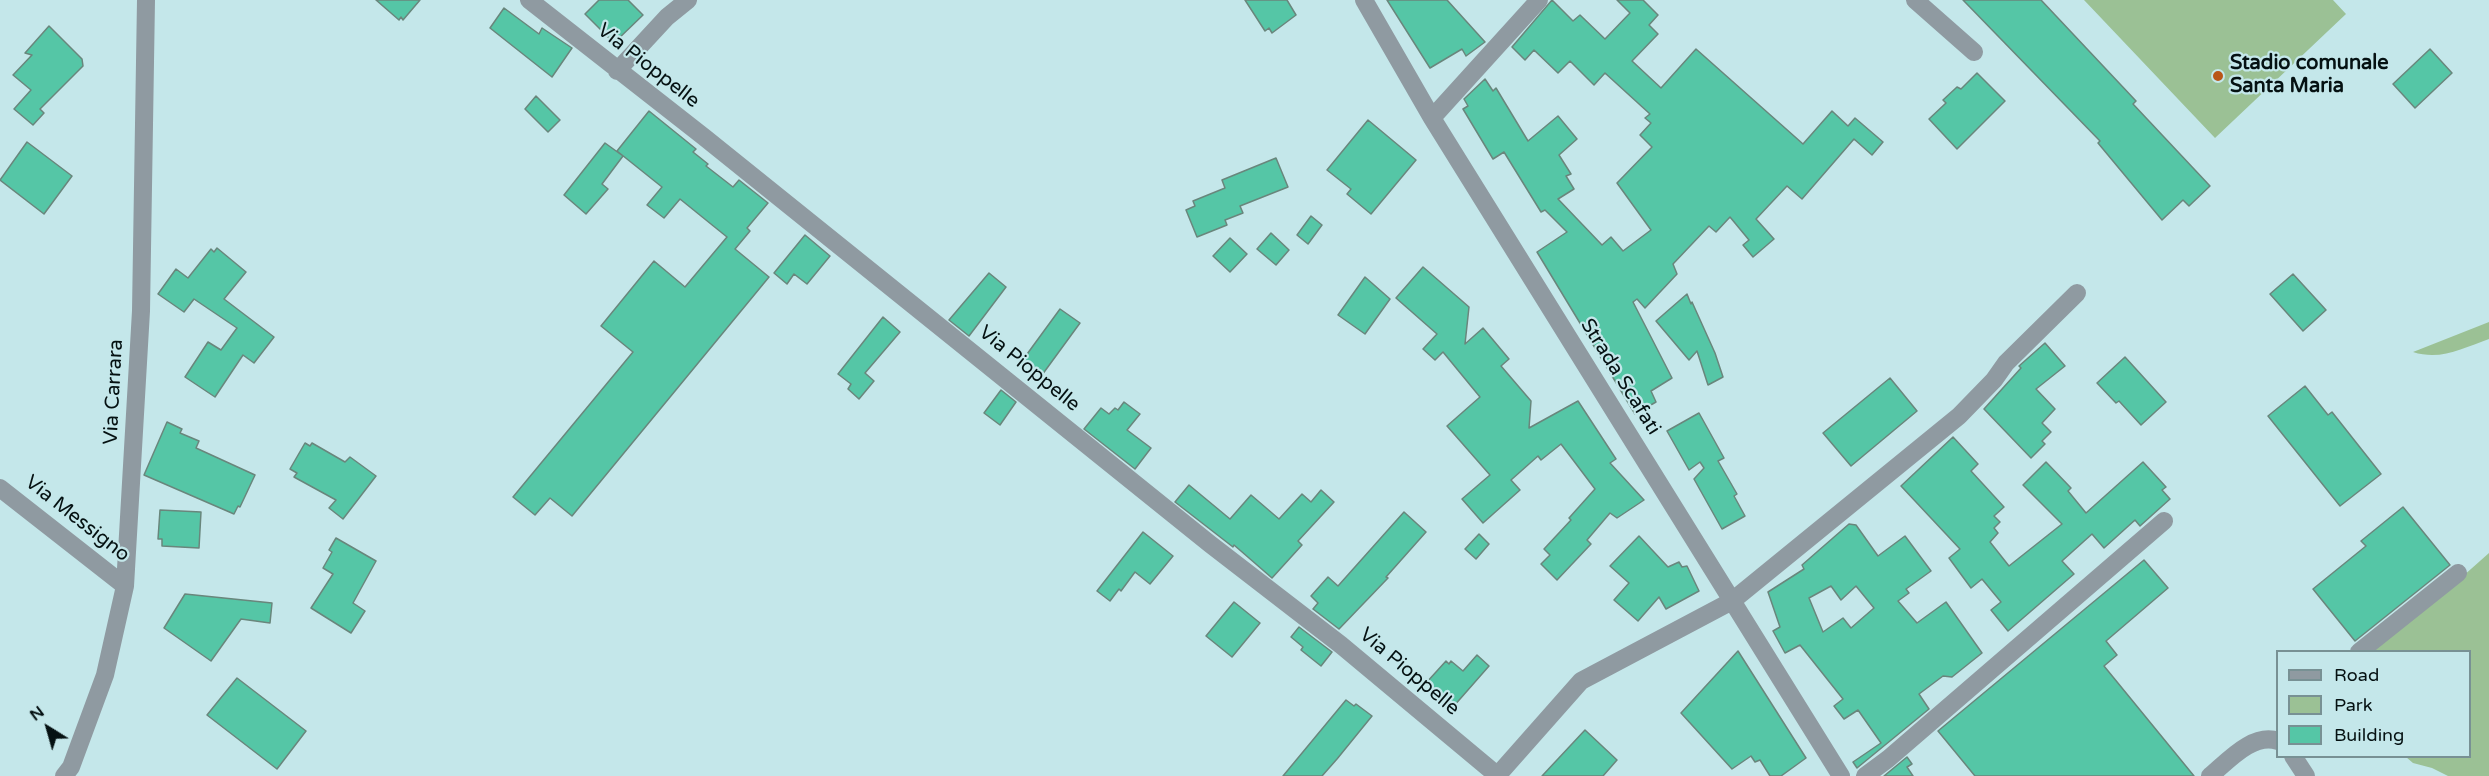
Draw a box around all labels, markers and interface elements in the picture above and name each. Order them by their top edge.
street label: Via Pioppelle [592,19,704,113]
place label: Stadio comunale Santa Maria [2230,52,2389,99]
marker: Stadio comunale Santa Maria [2211,69,2225,83]
street label: Strada Scafati [1575,315,1665,439]
street label: Via Pioppelle [974,321,1084,417]
street label: Via Carrara [99,339,129,445]
street label: Via Messigno [20,471,134,567]
street label: Via Pioppelle [1354,623,1464,721]
legend [2276,650,2471,758]
text: Road [2334,664,2379,686]
text: Park [2334,694,2372,716]
north arrow [18,698,78,758]
text: N [26,702,48,725]
text: Building [2334,724,2404,746]

